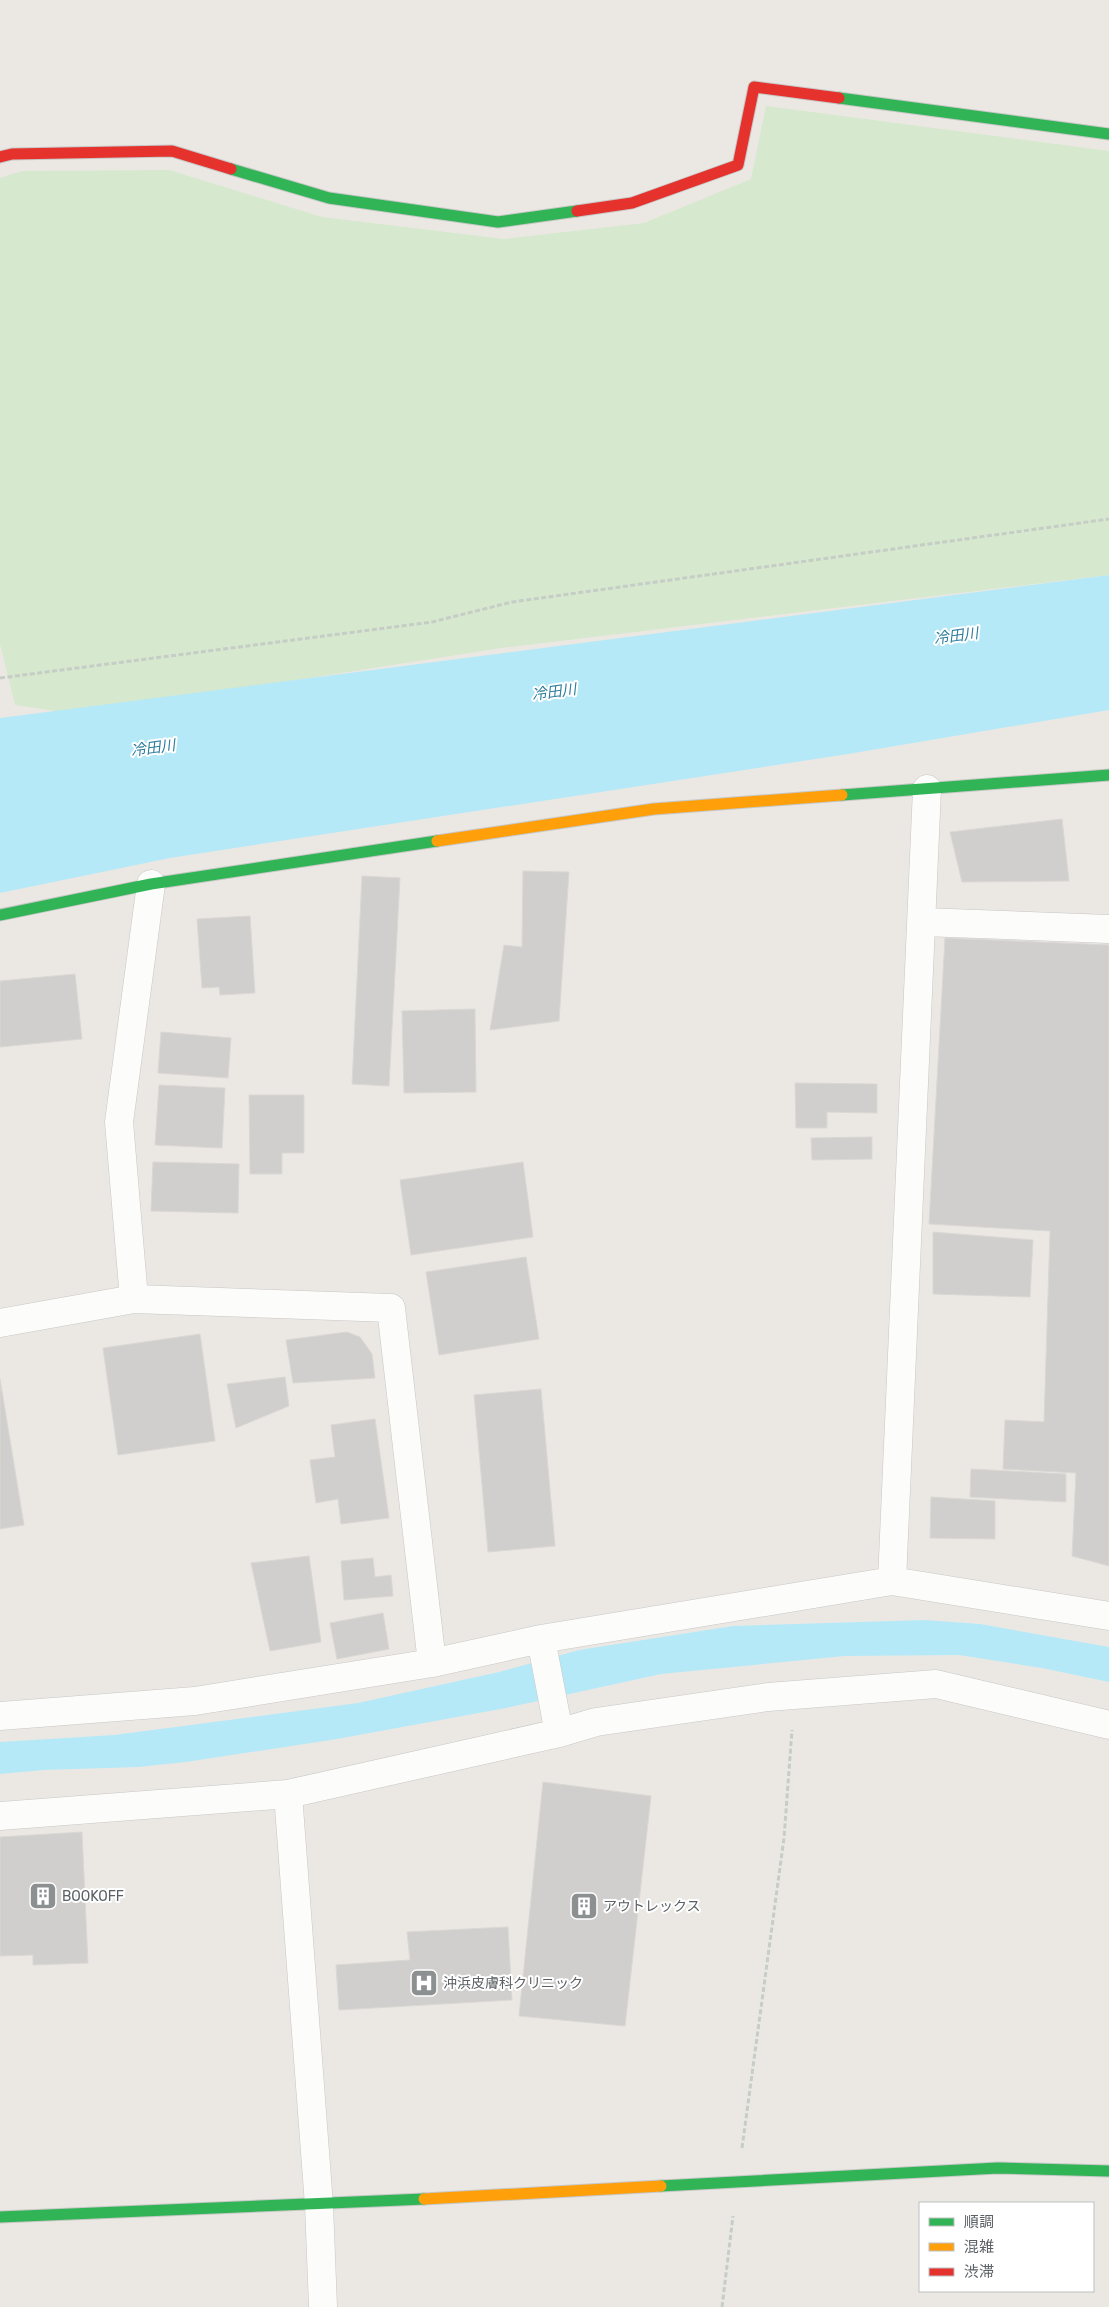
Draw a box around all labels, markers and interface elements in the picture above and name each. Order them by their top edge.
water label: 冷田川 [932,624,982,648]
water label: 冷田川 [530,680,580,704]
water label: 冷田川 [129,736,179,760]
building icon: BOOKOFF [28,1881,58,1911]
place label: BOOKOFF [62,1888,124,1905]
building icon: アウトレックス [569,1891,599,1921]
place label: アウトレックス [603,1898,701,1915]
hospital icon: 沖浜皮膚科クリニック [409,1968,439,1998]
place label: 沖浜皮膚科クリニック [443,1975,583,1992]
legend [919,2202,1094,2292]
text: 順調 [964,2213,994,2231]
text: 混雑 [964,2238,994,2256]
text: 渋滞 [964,2263,994,2281]

